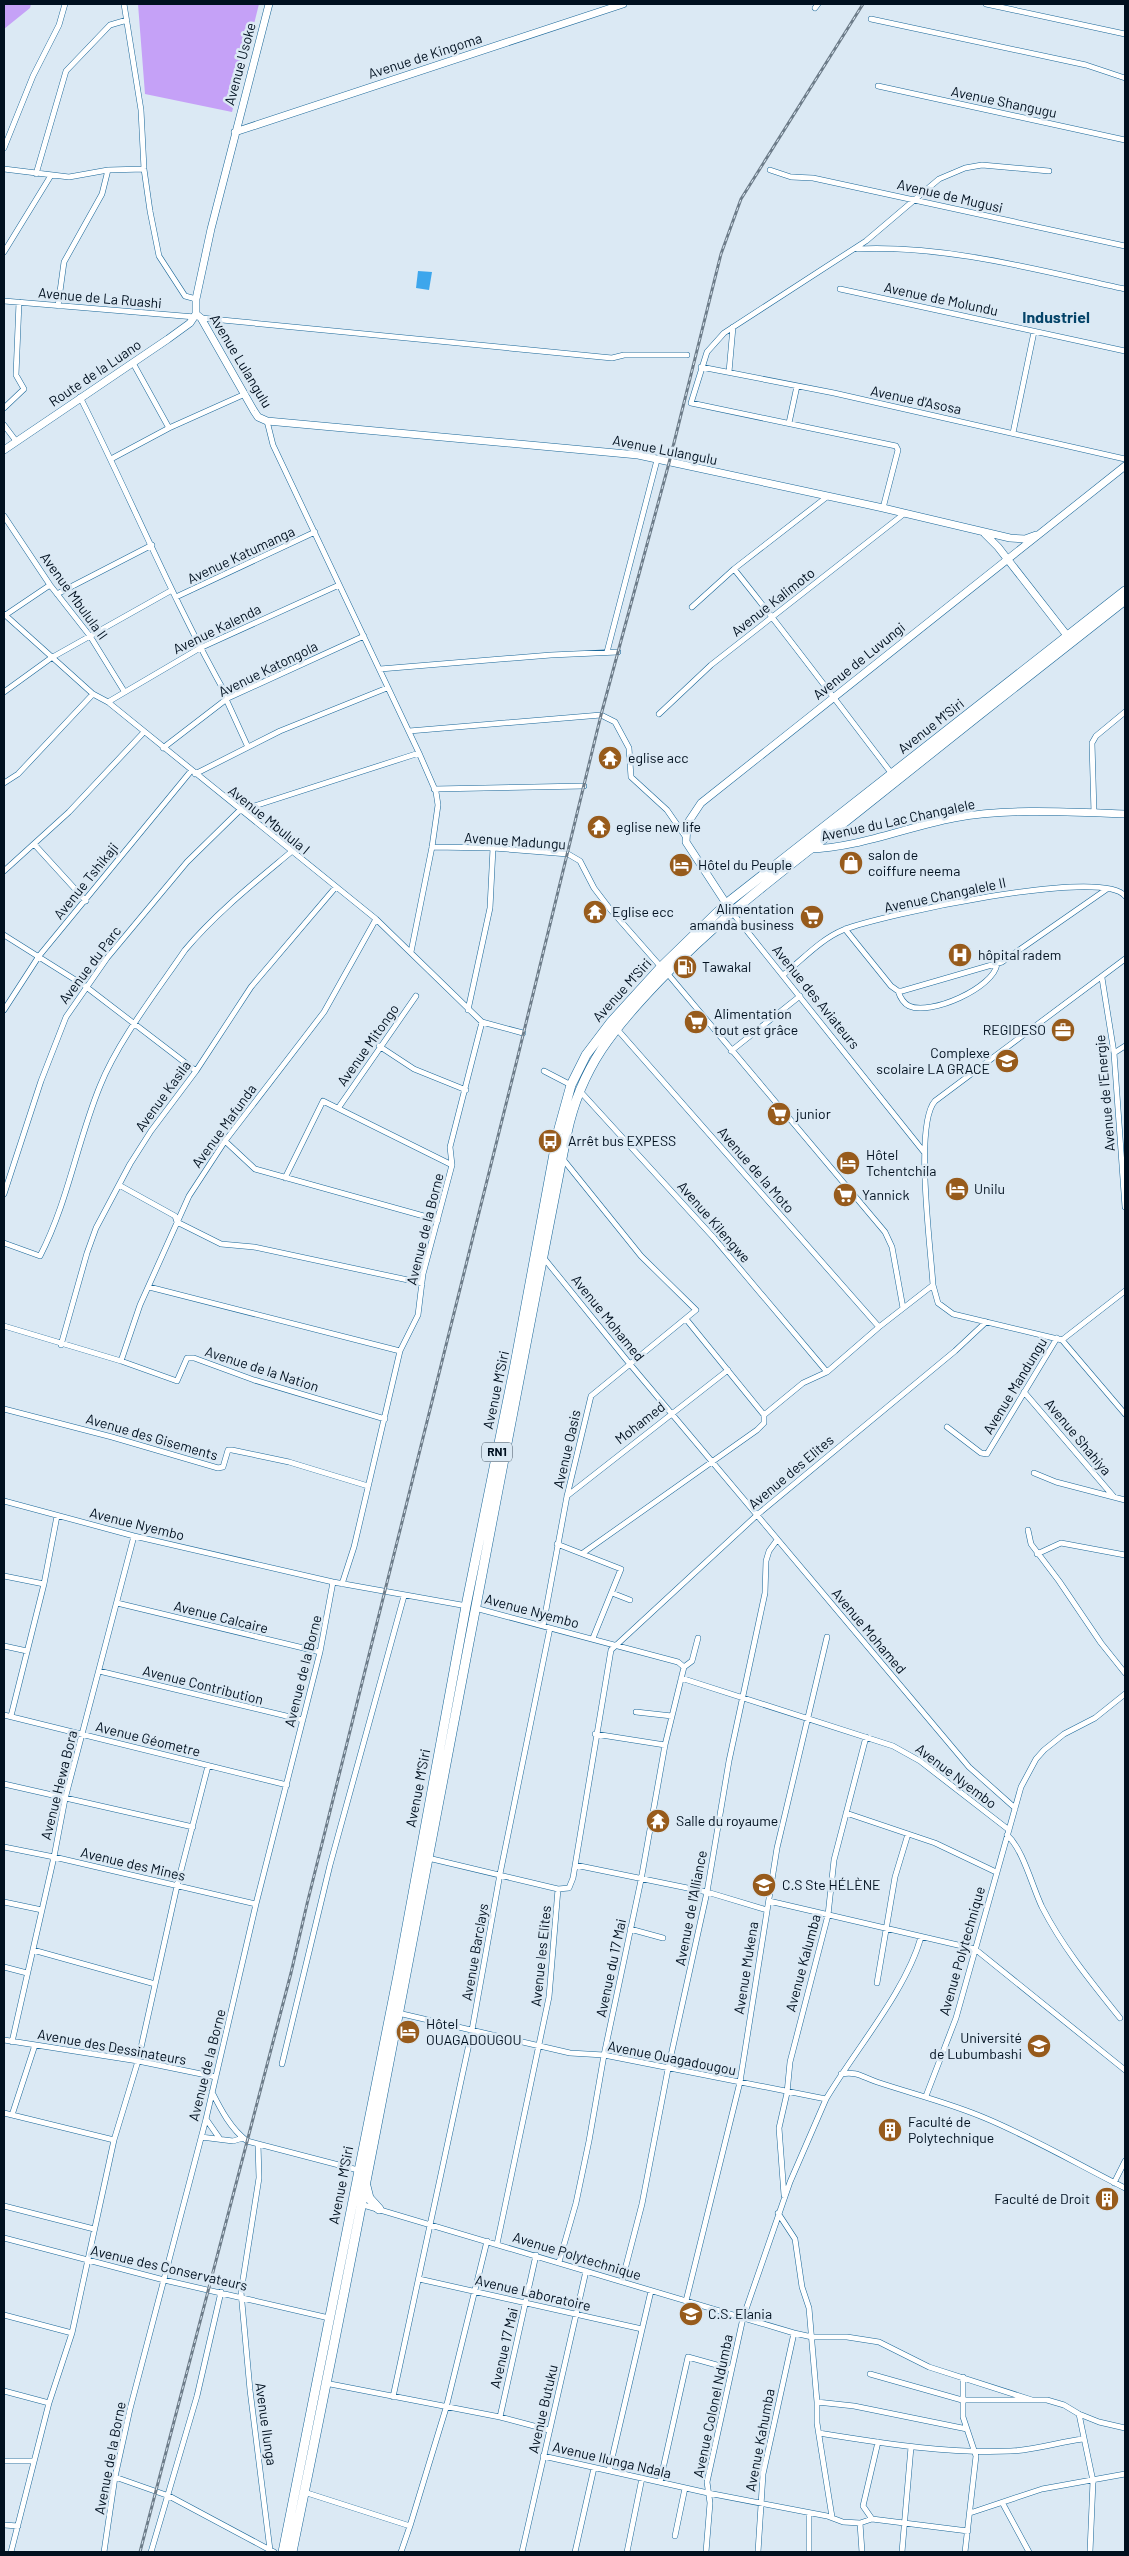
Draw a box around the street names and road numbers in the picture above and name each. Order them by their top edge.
street label: Avenue Usoke [220,21,259,107]
street label: Avenue de Kingoma [366,29,484,82]
street label: Avenue Shangugu [950,82,1059,121]
street label: Avenue de Mugusi [896,175,1005,216]
street label: Avenue de Molundu [883,278,1000,319]
street label: Avenue de La Ruashi [37,284,163,311]
street label: Avenue Lulangulu [207,311,276,411]
street label: Route de la Luano [45,335,144,410]
street label: Avenue d'Asosa [869,382,963,417]
street label: Avenue Lulangulu [611,431,719,468]
street label: Avenue Katumanga [184,522,297,587]
street label: Avenue Mbulula II [37,549,112,643]
street label: Avenue Kalimoto [728,564,818,640]
street label: Avenue Kalenda [170,600,264,657]
street label: Avenue de Luvungi [809,618,908,703]
street label: Avenue Katongola [215,637,320,700]
street label: Avenue M'Siri [894,694,967,757]
street label: Avenue Mbulula I [225,782,314,858]
street label: Avenue du Lac Changalele [819,795,977,844]
street label: Avenue Madungu [463,828,567,853]
street label: Avenue Tshikaji [50,839,122,922]
street label: Avenue Changalele II [882,873,1007,916]
street label: Avenue du Parc [55,922,124,1007]
street label: Avenue des Aviateurs [769,941,864,1052]
street label: Avenue M'Siri [589,954,655,1025]
street label: Avenue Mitongo [333,1000,402,1089]
street label: Avenue de l'Energie [1091,1034,1118,1152]
street label: Avenue Kasila [131,1057,194,1135]
street label: Avenue Mafunda [188,1081,260,1171]
street label: Avenue de la Moto [714,1123,798,1216]
street label: Avenue de la Borne [402,1171,447,1287]
street label: Avenue Kilengwe [674,1177,754,1266]
street label: Avenue Mohamed [568,1271,648,1364]
street label: Avenue Mandungu [979,1334,1050,1437]
street label: Avenue de la Nation [203,1342,321,1395]
street label: Avenue M'Siri [479,1349,512,1431]
street label: Avenue Shahiya [1041,1395,1115,1478]
street label: Mohamed [611,1398,668,1447]
street label: Avenue Oasis [549,1408,584,1490]
street label: Avenue des Gisements [84,1410,220,1464]
street label: Avenue des Elites [745,1431,837,1512]
road number: RN1 [482,1442,512,1461]
street label: Avenue Nyembo [88,1504,186,1544]
street label: Avenue Mohamed [829,1585,910,1677]
street label: Avenue Nyembo [483,1590,581,1631]
street label: Avenue Calcaire [172,1597,270,1636]
street label: Avenue de la Borne [280,1613,325,1729]
street label: Avenue Contribution [141,1661,265,1708]
street label: Avenue Géometre [94,1717,202,1760]
street label: Avenue Hewa Bora [37,1728,80,1841]
street label: Avenue Nyembo [912,1740,1000,1812]
street label: Avenue M'Siri [402,1747,433,1829]
street label: Avenue des Mines [79,1843,187,1884]
street label: Avenue de l'Alliance [671,1849,710,1967]
street label: Avenue Polytechnique [935,1884,988,2017]
street label: Avenue Barclays [458,1902,491,2002]
street label: Avenue les Elites [527,1904,554,2007]
street label: Avenue Kalumba [781,1912,824,2013]
street label: Avenue du 17 Mai [592,1917,629,2019]
street label: Avenue Mukena [730,1920,761,2016]
street label: Avenue de la Borne [184,2007,229,2123]
street label: Avenue des Dessinateurs [36,2025,188,2068]
street label: Avenue Ouagadougou [606,2037,738,2078]
street label: Avenue M'Siri [325,2144,356,2226]
street label: Avenue Polytechnique [511,2228,644,2283]
street label: Avenue des Conservateurs [89,2241,249,2294]
street label: Avenue Laboratoire [474,2271,593,2314]
street label: Avenue 17 Mai [486,2306,521,2390]
street label: Avenue Colonel Ndumba [689,2333,736,2479]
street label: Avenue Butuku [524,2363,561,2455]
street label: Avenue Ilunga [252,2381,281,2467]
street label: Avenue Kahumba [741,2387,778,2493]
street label: Avenue de la Borne [90,2400,129,2516]
street label: Avenue Ilunga Ndala [551,2438,673,2481]

